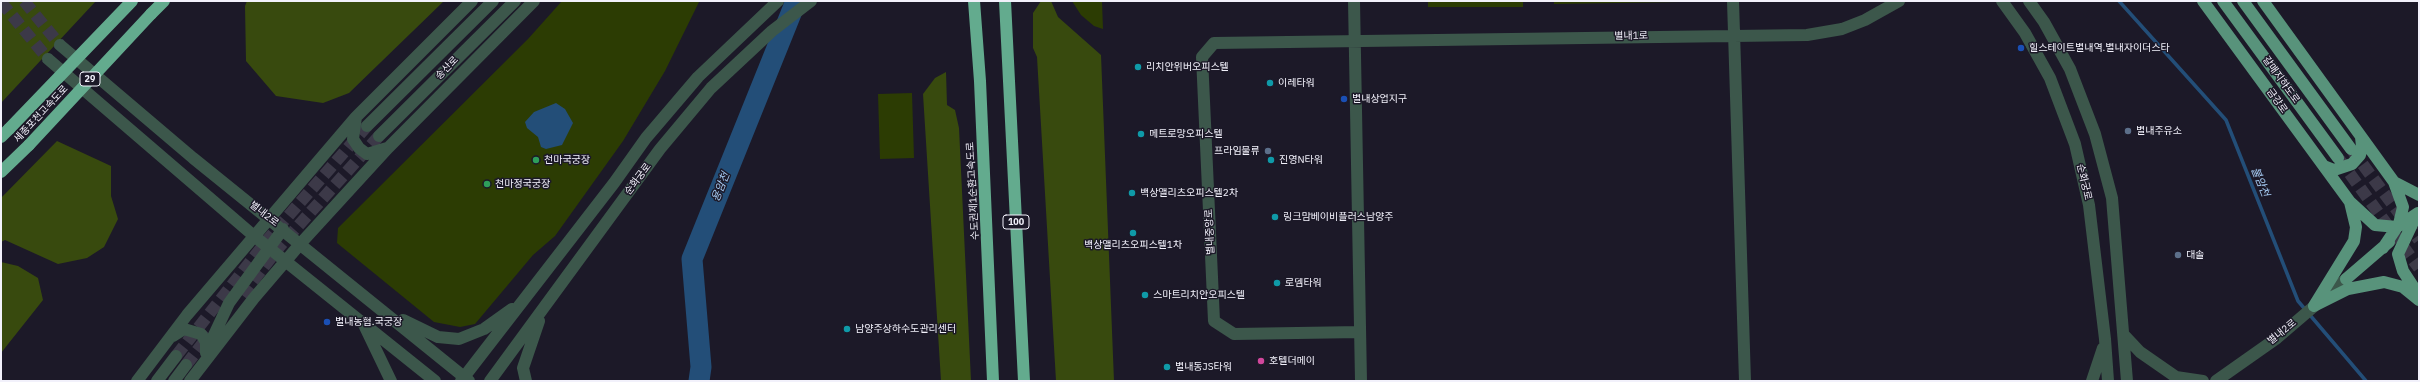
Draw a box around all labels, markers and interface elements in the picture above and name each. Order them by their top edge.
street label: 별내1로 [1614,30,1648,42]
place label: 힐스테이트별내역.별내자이더스타 [2029,42,2170,54]
marker: 힐스테이트별내역.별내자이더스타 [2016,43,2026,53]
street label: 송산로 [433,54,461,82]
street label: 갈매지하도로 [2260,54,2302,106]
place label: 리치안위버오피스텔 [1146,61,1229,73]
marker: 리치안위버오피스텔 [1133,62,1143,72]
road number: 29 [80,72,100,86]
place label: 이레타워 [1278,77,1315,89]
marker: 이레타워 [1265,78,1275,88]
street label: 세종포천고속도로 [12,83,70,145]
street label: 금강로 [2264,86,2290,116]
place label: 별내상업지구 [1352,93,1407,105]
marker: 별내상업지구 [1339,94,1349,104]
place label: 별내주유소 [2136,125,2182,137]
marker: 별내주유소 [2123,126,2133,136]
place label: 메트로망오피스텔 [1149,128,1223,140]
marker: 메트로망오피스텔 [1136,129,1146,139]
street label: 수도권제1순환고속도로 [964,142,982,240]
place label: 프라임물류 [1214,145,1260,157]
marker: 프라임물류 [1263,146,1273,156]
place label: 천마국궁장 [544,154,590,166]
place label: 진영N타워 [1279,154,1323,166]
marker: 천마국궁장 [531,155,541,165]
marker: 진영N타워 [1266,155,1276,165]
street label: 순화궁로 [622,161,654,197]
street label: 순화궁로 [2074,163,2094,201]
water label: 불암천 [2248,165,2272,199]
water label: 용암천 [709,170,733,204]
place label: 천마정국궁장 [495,178,550,190]
marker: 천마정국궁장 [482,179,492,189]
place label: 백상앨리츠오피스텔2차 [1140,187,1238,199]
marker: 백상앨리츠오피스텔2차 [1127,188,1137,198]
street label: 별내2로 [247,199,281,229]
street label: 별내중앙로 [1203,209,1217,255]
place label: 링크맘베이비플러스남양주 [1283,211,1393,223]
marker: 링크맘베이비플러스남양주 [1270,212,1280,222]
road number: 100 [1003,215,1029,229]
marker: 백상앨리츠오피스텔1차 [1128,228,1138,238]
place label: 백상앨리츠오피스텔1차 [1084,239,1182,251]
place label: 대솔 [2186,249,2204,261]
marker: 대솔 [2173,250,2183,260]
place label: 로뎀타워 [1285,277,1322,289]
marker: 로뎀타워 [1272,278,1282,288]
place label: 스마트리치안오피스텔 [1153,289,1245,301]
marker: 스마트리치안오피스텔 [1140,290,1150,300]
place label: 별내농협.국궁장 [335,316,402,328]
marker: 별내농협.국궁장 [322,317,332,327]
street label: 별내2로 [2265,317,2299,347]
place label: 남양주상하수도관리센터 [855,323,956,335]
marker: 남양주상하수도관리센터 [842,324,852,334]
place label: 호텔더메이 [1269,355,1315,367]
marker: 호텔더메이 [1256,356,1266,366]
place label: 별내동JS타워 [1175,361,1232,373]
marker: 별내동JS타워 [1162,362,1172,372]

